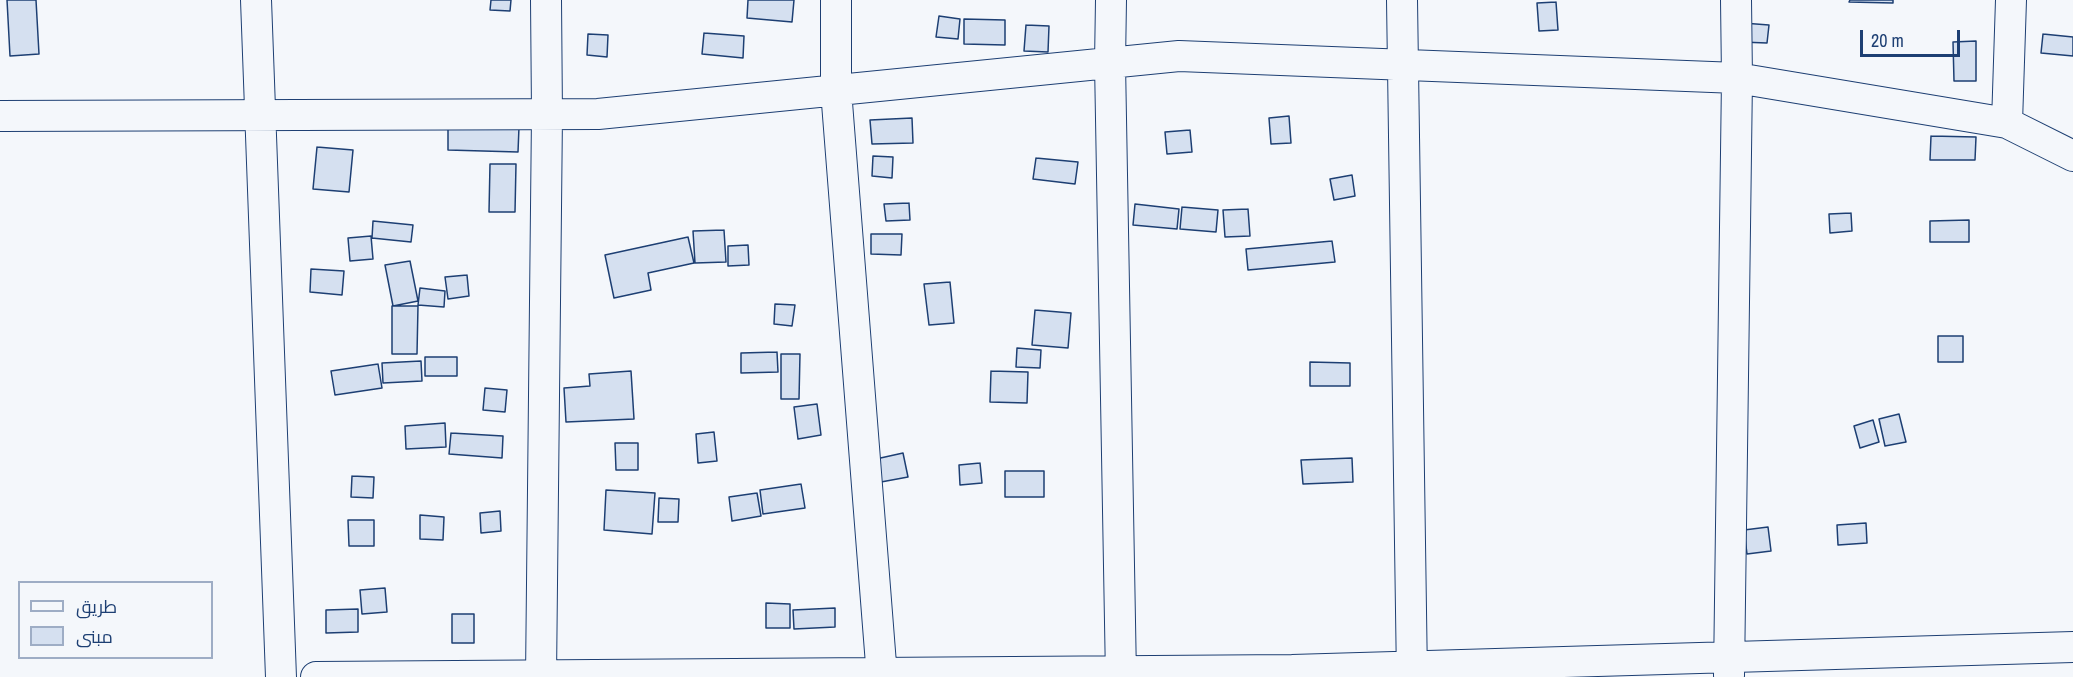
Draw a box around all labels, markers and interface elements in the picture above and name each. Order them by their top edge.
scale bar [1863,18,1964,56]
text: 20 m [1871,28,1904,53]
legend [18,581,213,659]
text: طريق [76,594,117,619]
text: مبنى [76,624,113,649]

